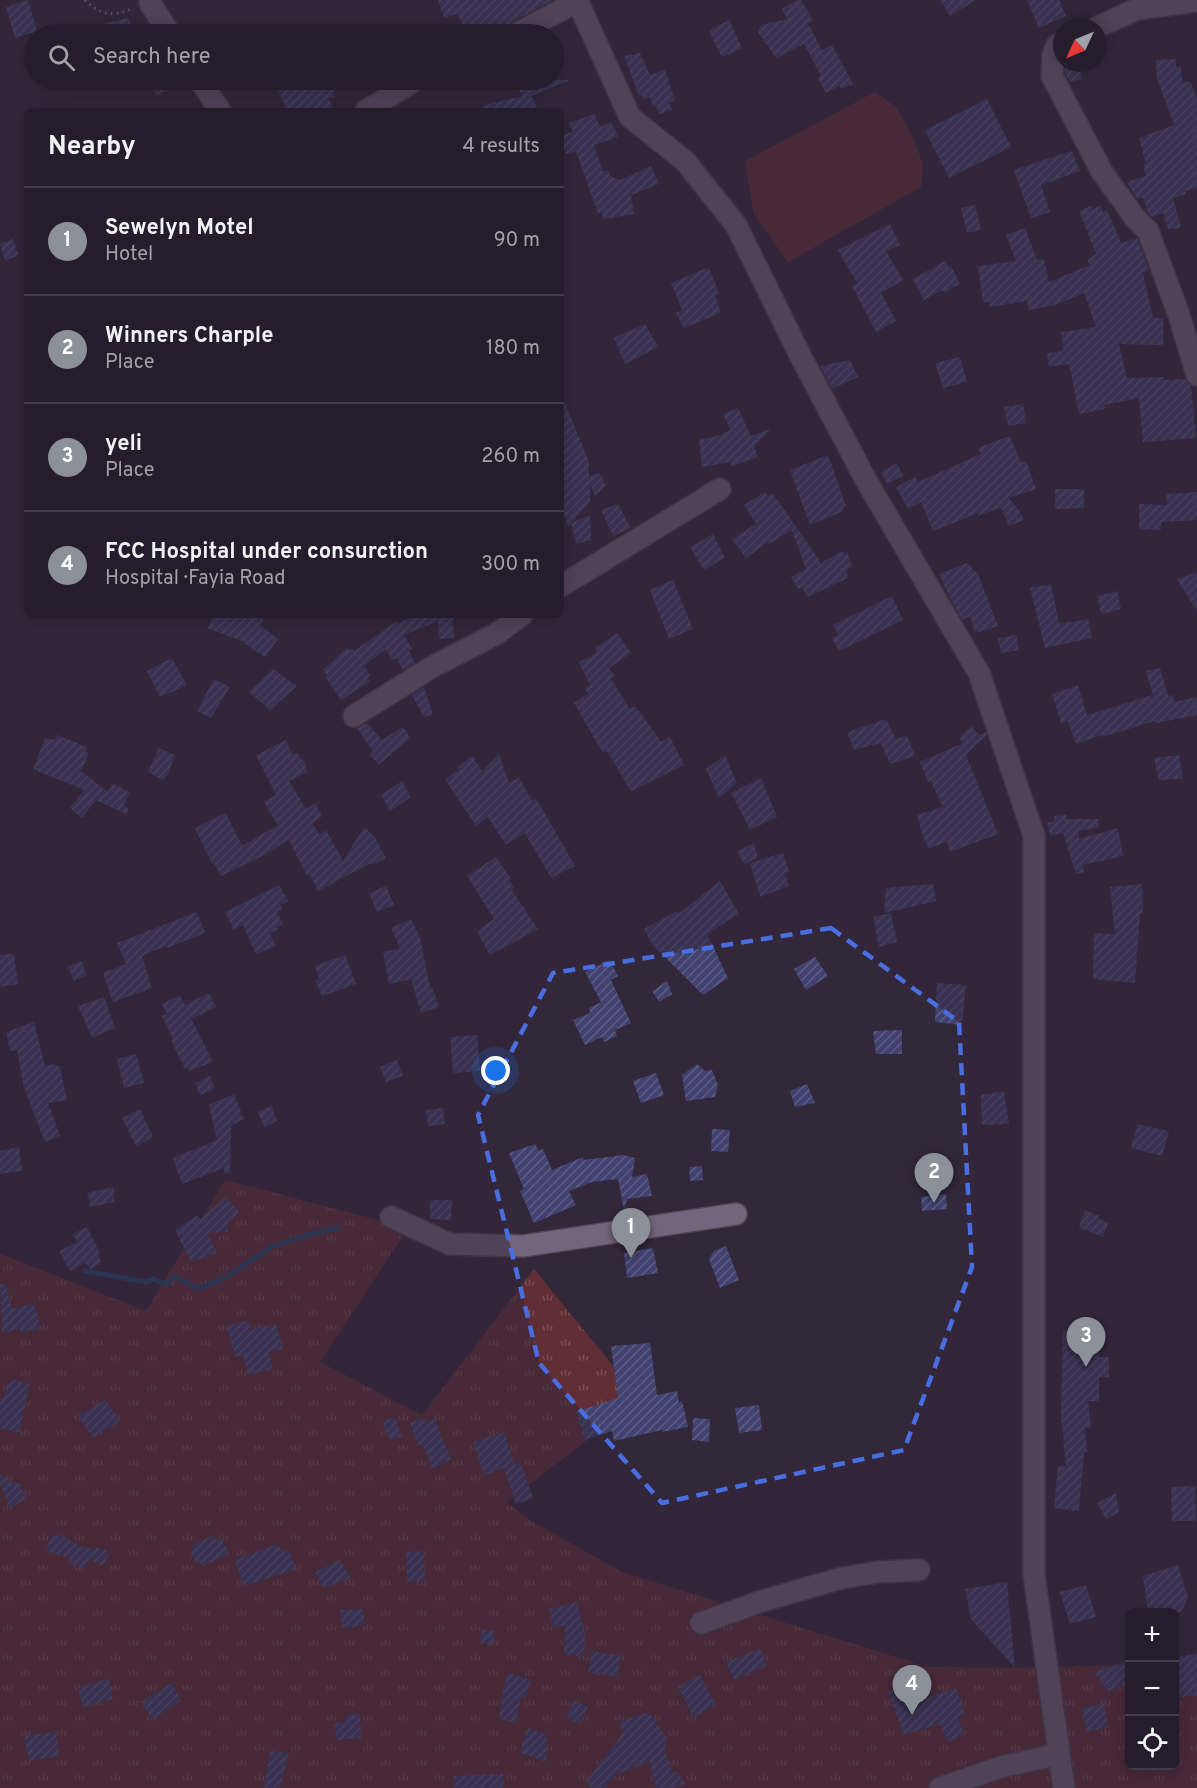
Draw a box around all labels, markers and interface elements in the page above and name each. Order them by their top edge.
north arrow [1053,18,1107,72]
search box [24,24,564,90]
icon: search [45,41,78,74]
text: Search here [93,44,211,71]
text: Nearby [48,131,136,164]
text: 4 results [463,134,540,160]
text: Sewelyn Motel [105,215,254,242]
text: 1 [64,228,72,254]
text: 90 m [494,228,540,254]
text: Hotel [105,242,153,268]
text: Winners Charple [105,323,274,350]
text: 2 [61,336,74,362]
text: 180 m [486,336,540,362]
text: Place [105,350,155,376]
text: yeli [105,431,142,458]
text: 3 [62,444,74,470]
text: 260 m [481,444,540,470]
text: Place [105,458,155,484]
text: FCC Hospital under consurction [105,539,428,566]
text: 4 [61,552,74,578]
text: 300 m [481,552,540,578]
text: Hospital · Fayia Road [105,566,286,592]
your location [481,1056,510,1085]
pin: 2 [914,1154,954,1203]
pin: 1 [612,1208,650,1258]
pin: 3 [1066,1318,1106,1367]
map controls [1125,1608,1179,1770]
button: + [1125,1608,1179,1662]
button: − [1125,1662,1179,1716]
pin: 4 [892,1666,932,1715]
button: locate [1125,1716,1179,1770]

